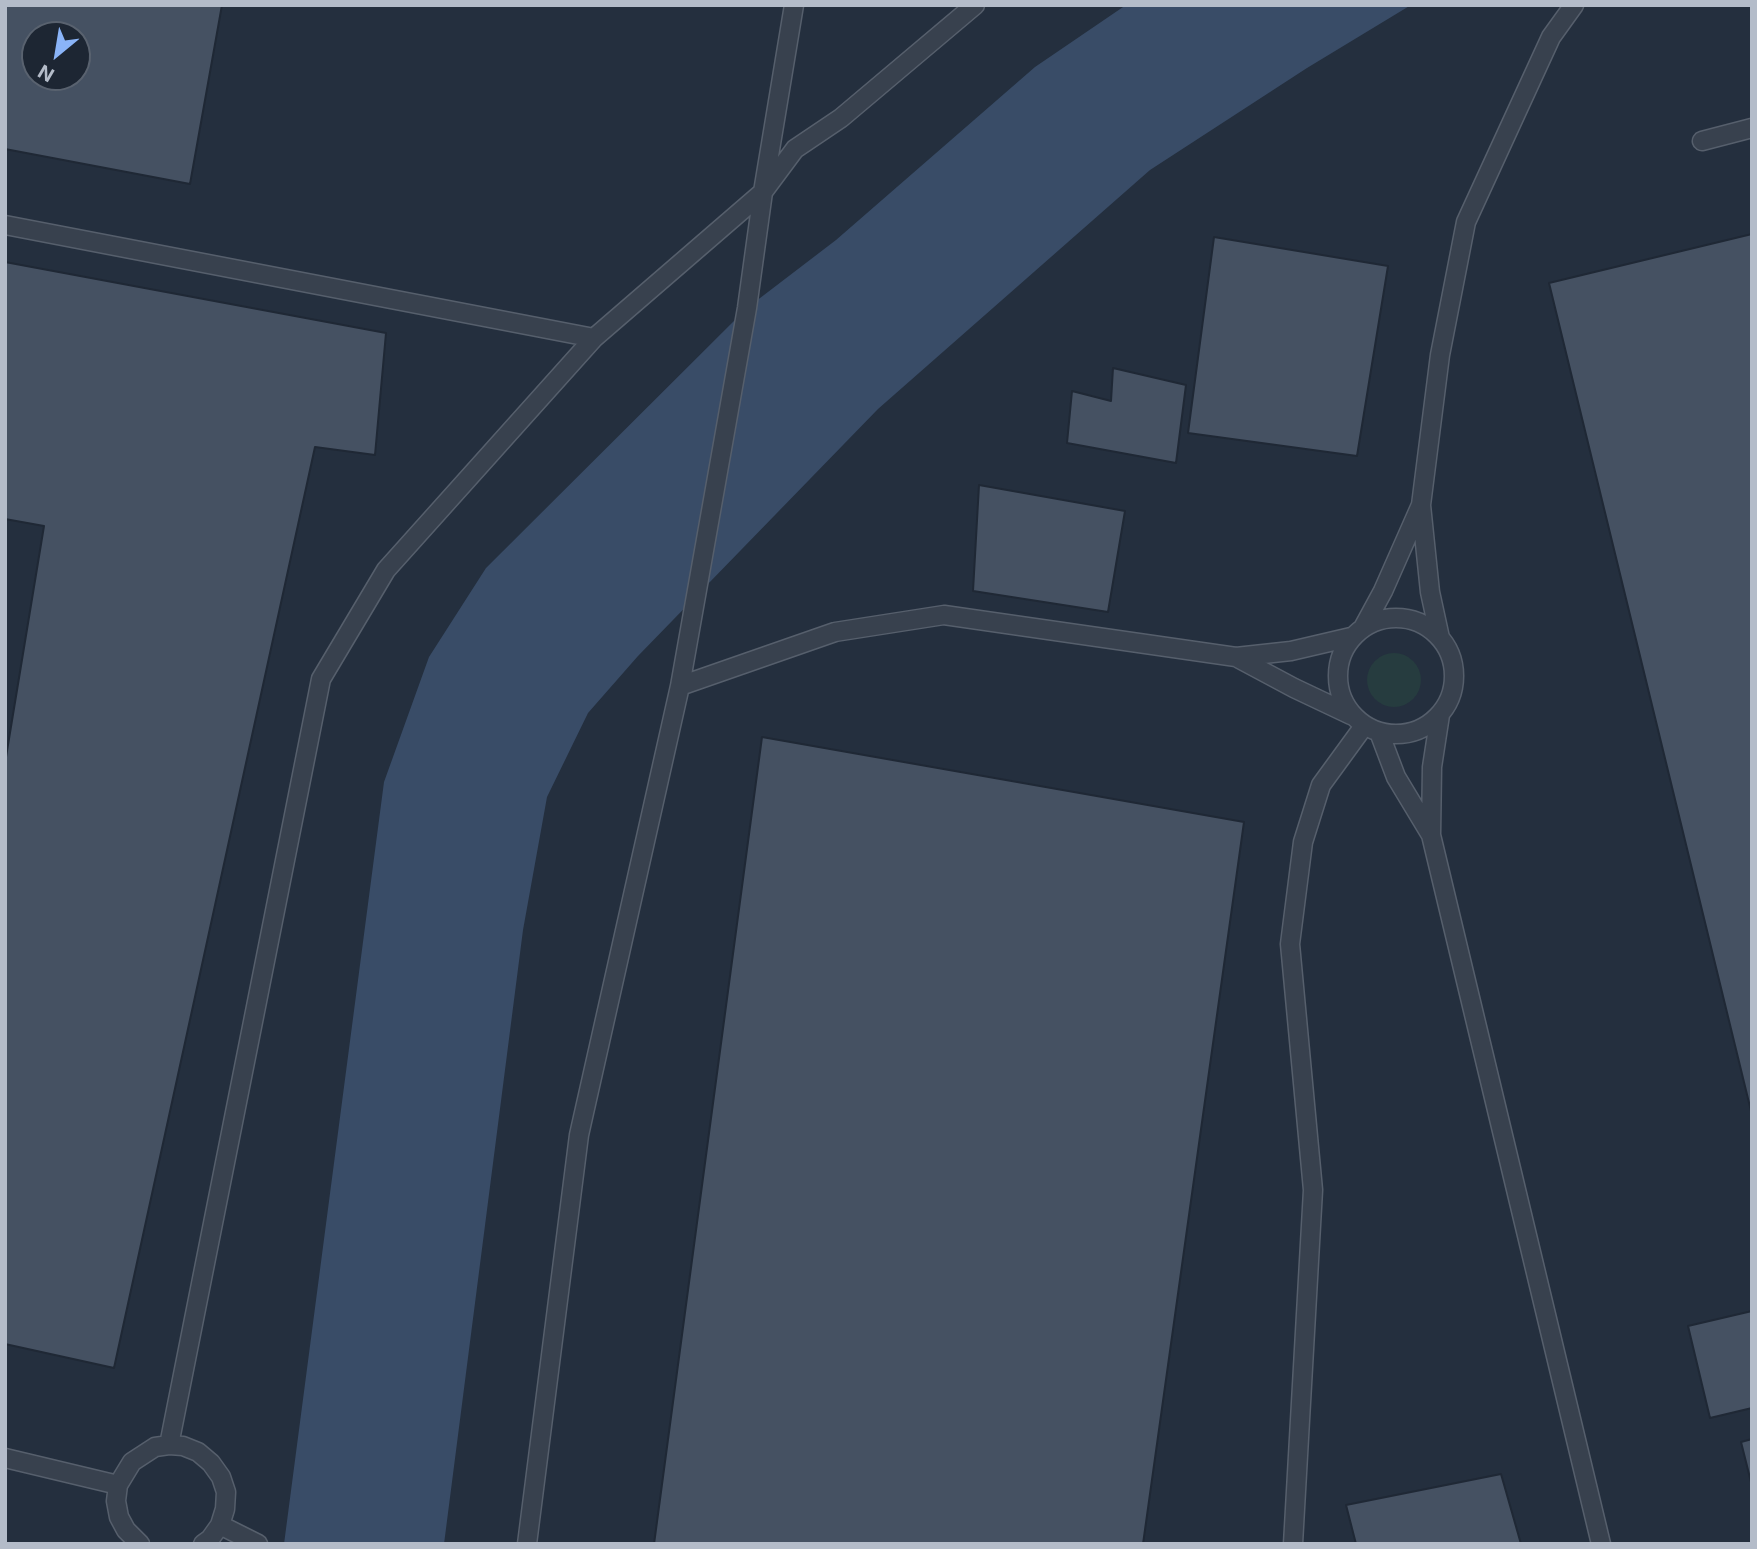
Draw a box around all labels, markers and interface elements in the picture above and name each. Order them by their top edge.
north arrow [21,21,91,91]
text: N [34,59,58,86]

